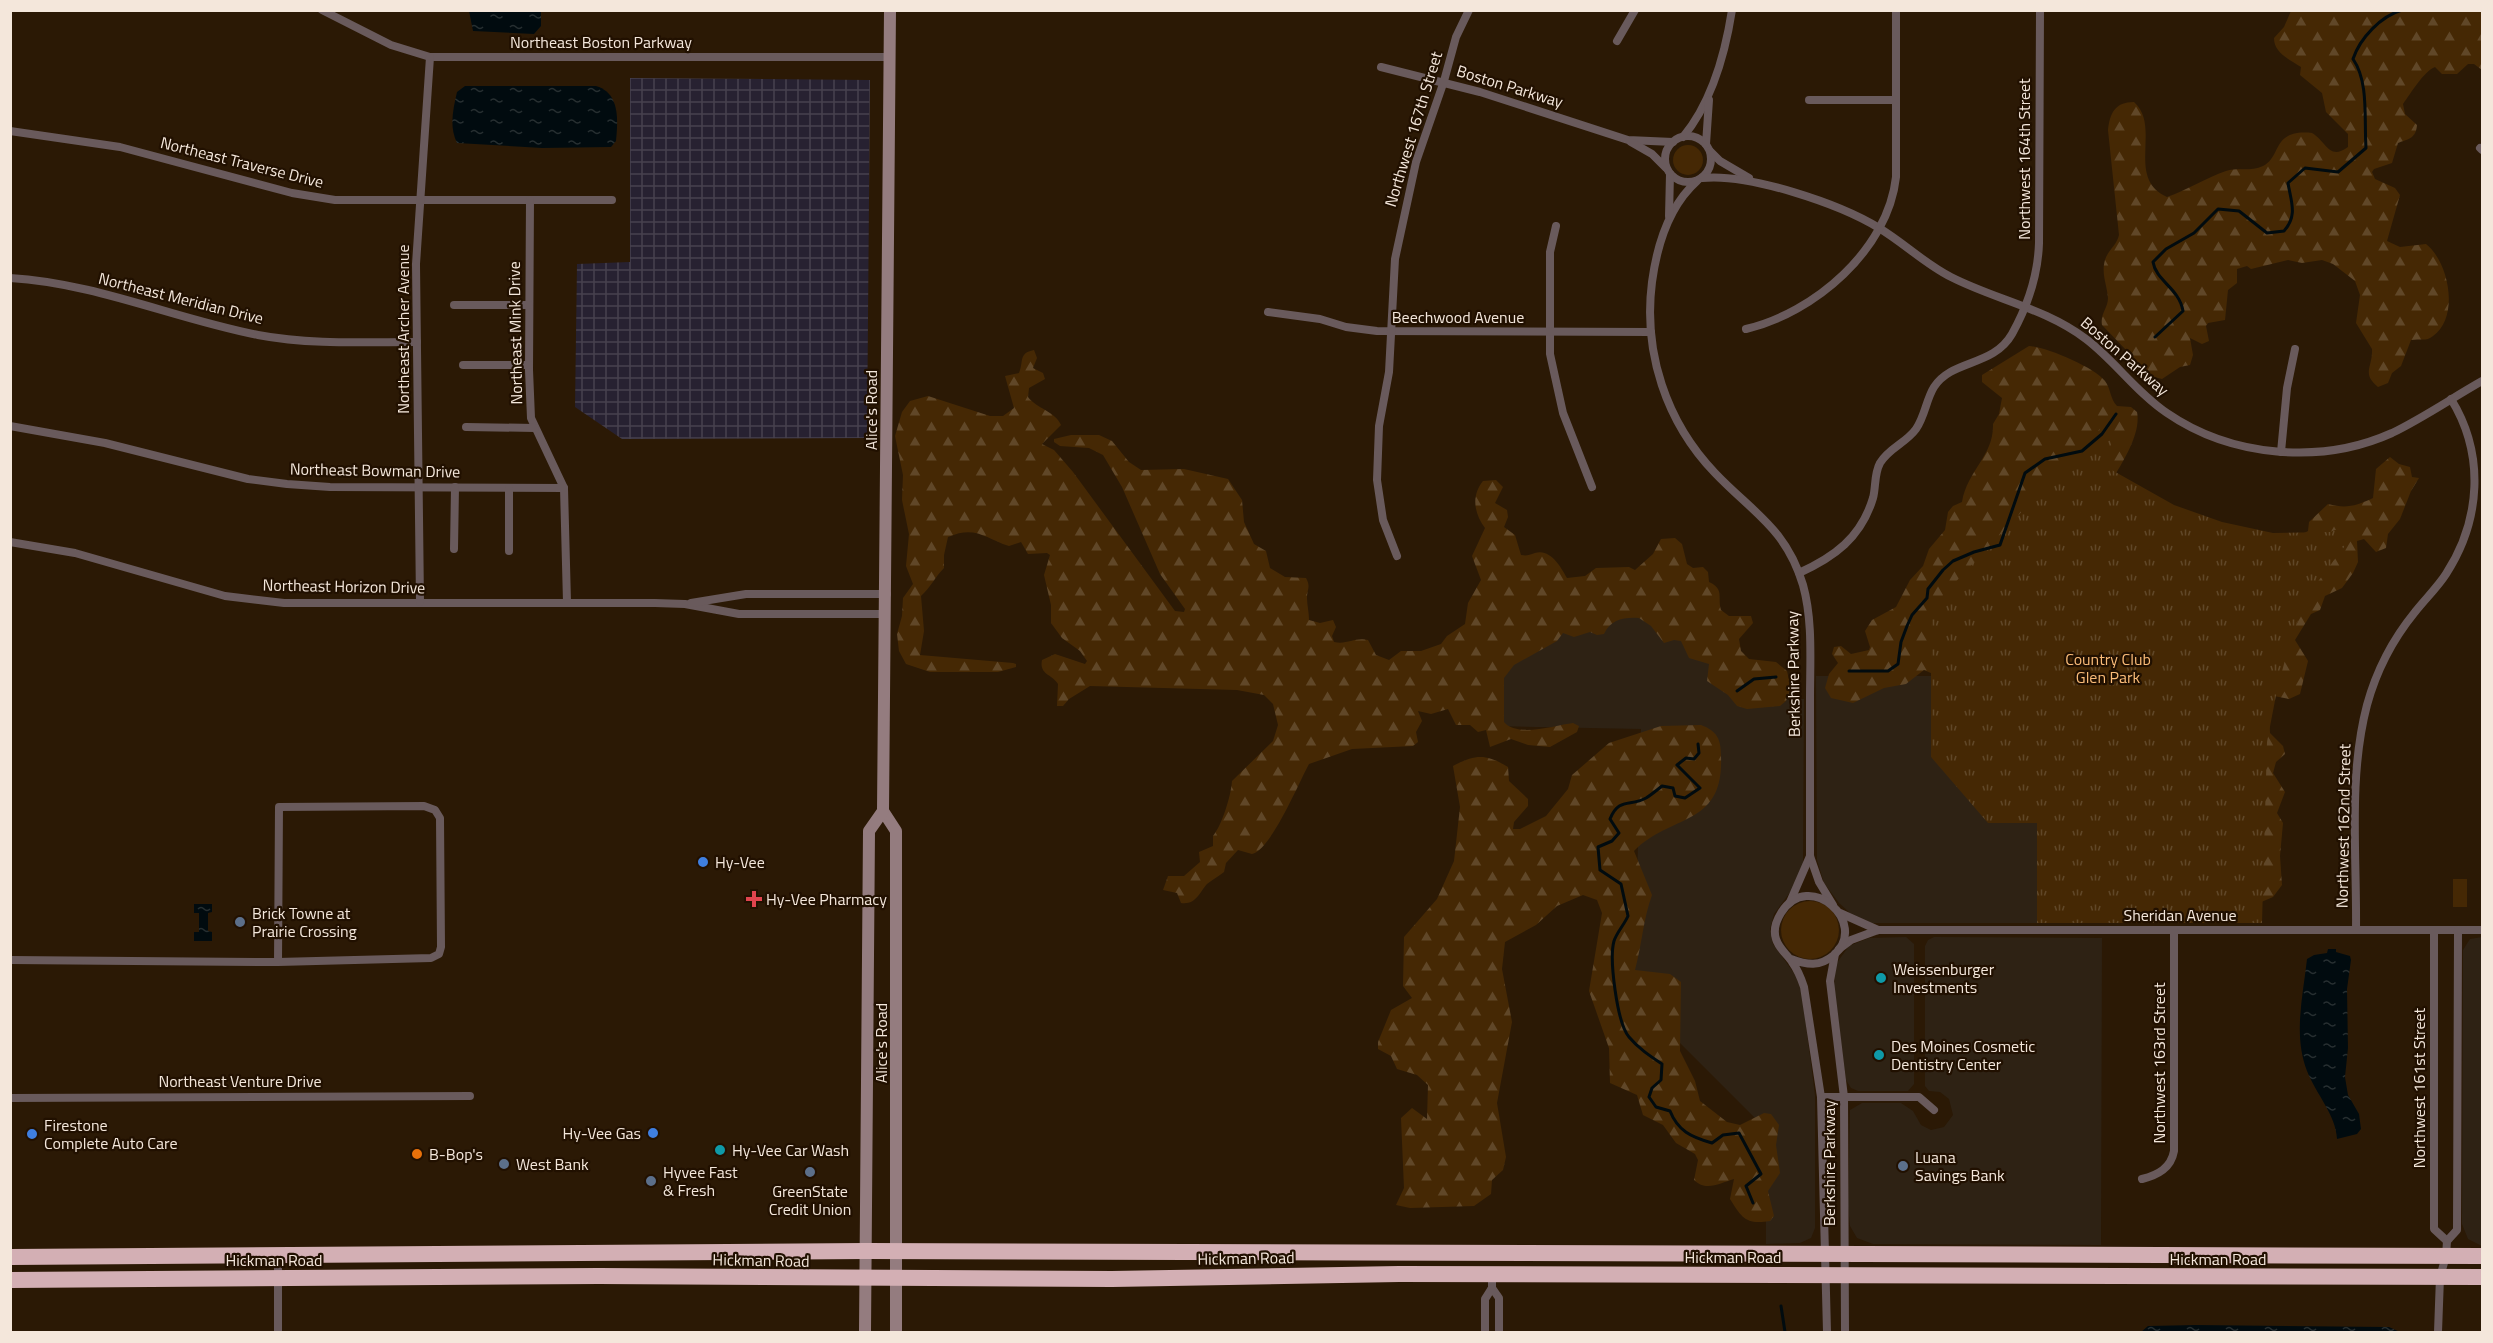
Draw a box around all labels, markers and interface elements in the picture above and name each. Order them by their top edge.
street label: Northeast Boston Parkway [510,30,692,54]
street label: Northwest 167th Street [1378,48,1448,210]
street label: Boston Parkway [1454,58,1567,114]
street label: Northwest 164th Street [2012,78,2036,240]
street label: Northeast Traverse Drive [158,130,326,194]
street label: Northeast Archer Avenue [391,244,415,414]
street label: Northeast Mink Drive [502,261,528,405]
street label: Northeast Meridian Drive [96,266,266,330]
street label: Beechwood Avenue [1392,305,1524,329]
street label: Boston Parkway [2075,311,2175,401]
street label: Alice's Road [859,370,883,450]
street label: Northeast Bowman Drive [290,457,460,483]
street label: Northeast Horizon Drive [263,573,425,599]
street label: Berkshire Parkway [1780,611,1806,737]
park label: Country Club Glen Park [2065,647,2151,689]
street label: Northwest 162nd Street [2330,743,2356,908]
place label: Hy-Vee [715,850,765,874]
marker: Hy-Vee [696,855,710,869]
place label: Hy-Vee Pharmacy [766,887,887,911]
marker: Hy-Vee Pharmacy [747,892,761,906]
place label: Brick Towne at Prairie Crossing [252,901,357,943]
street label: Sheridan Avenue [2123,903,2237,927]
marker: Brick Towne at Prairie Crossing [233,915,247,929]
place label: Weissenburger Investments [1893,957,1995,999]
marker: Weissenburger Investments [1874,971,1888,985]
street label: Northwest 163rd Street [2147,982,2171,1144]
street label: Alice's Road [869,1003,893,1083]
street label: Northwest 161st Street [2407,1007,2431,1168]
place label: Des Moines Cosmetic Dentistry Center [1891,1034,2035,1076]
marker: Des Moines Cosmetic Dentistry Center [1872,1048,1886,1062]
street label: Northeast Venture Drive [158,1069,322,1093]
street label: Berkshire Parkway [1817,1100,1841,1226]
place label: Firestone Complete Auto Care [44,1113,178,1155]
place label: Hy-Vee Gas [562,1121,641,1145]
marker: Hy-Vee Gas [646,1126,660,1140]
marker: Firestone Complete Auto Care [25,1127,39,1141]
place label: Hy-Vee Car Wash [732,1138,849,1162]
place label: B-Bop's [429,1142,483,1166]
marker: Hy-Vee Car Wash [713,1143,727,1157]
place label: Luana Savings Bank [1915,1145,2005,1187]
marker: B-Bop's [410,1147,424,1161]
place label: West Bank [516,1152,589,1176]
marker: West Bank [497,1157,511,1171]
marker: Luana Savings Bank [1896,1159,1910,1173]
place label: Hyvee Fast & Fresh [663,1160,738,1202]
marker: GreenState Credit Union [803,1165,817,1179]
marker: Hyvee Fast & Fresh [644,1174,658,1188]
place label: GreenState Credit Union [769,1179,851,1221]
street label: Hickman Road [1197,1245,1295,1271]
street label: Hickman Road [1684,1245,1782,1269]
street label: Hickman Road [712,1247,810,1273]
street label: Hickman Road [2169,1247,2267,1271]
street label: Hickman Road [225,1248,323,1272]

